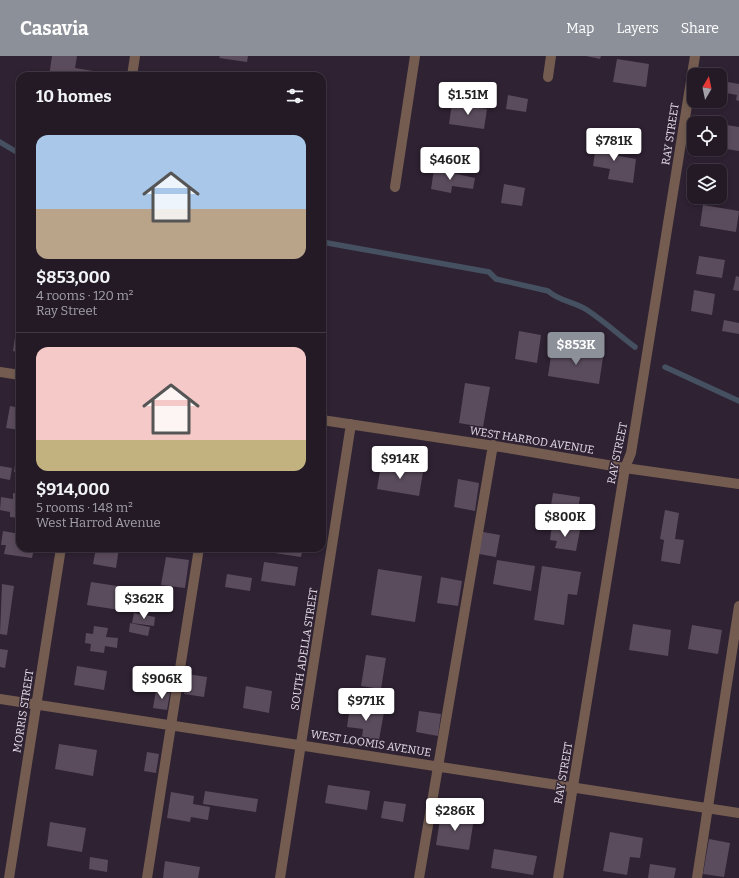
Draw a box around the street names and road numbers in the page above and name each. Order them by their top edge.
street label: RAY STREET [659,102,682,166]
street label: RAY STREET [605,421,630,485]
street label: WEST HARROD AVENUE [469,424,595,457]
street label: SOUTH ADELLA STREET [288,586,321,711]
street label: MORRIS STREET [10,668,37,754]
street label: WEST LOOMIS AVENUE [310,728,432,759]
street label: RAY STREET [552,741,575,805]

